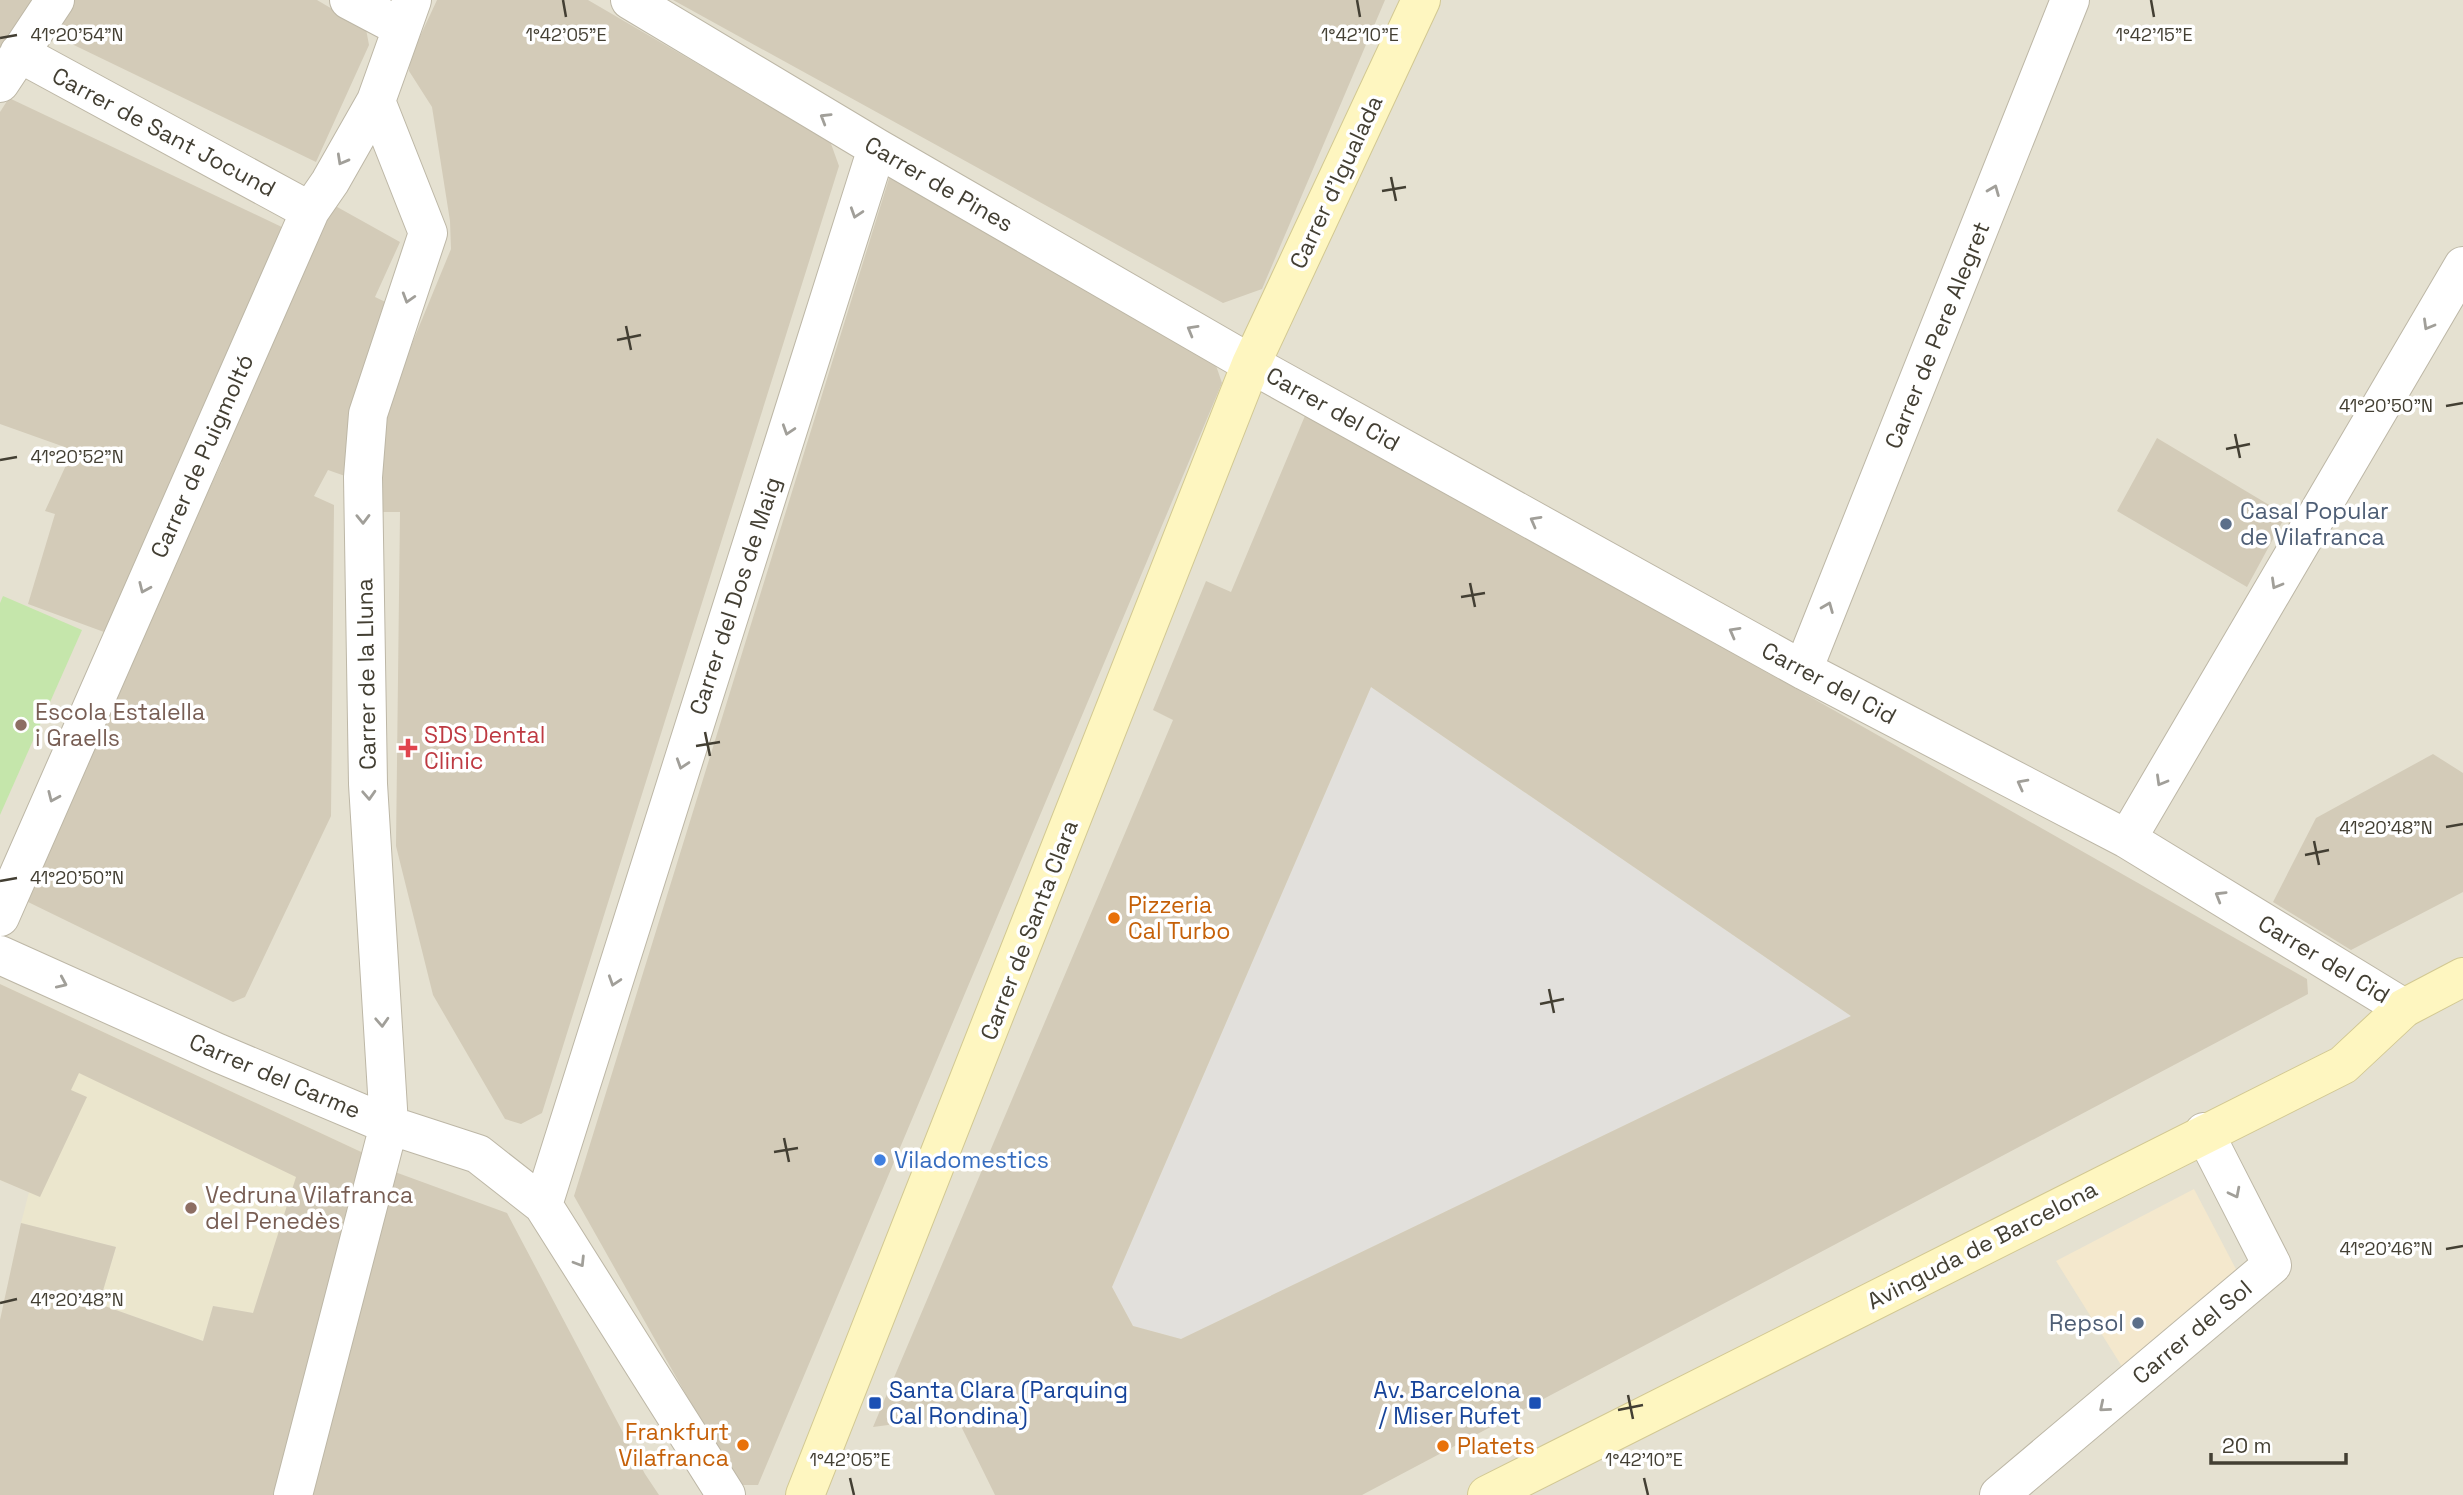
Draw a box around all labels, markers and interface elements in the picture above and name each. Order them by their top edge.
text: 41°20'54"N [30,23,124,46]
text: 1°42'05"E [525,23,607,46]
text: 1°42'10"E [1321,23,1399,46]
text: 1°42'15"E [2115,23,2193,46]
street label: Carrer de Sant Jocund [47,60,281,204]
street label: Carrer d'Igualada [1283,90,1389,274]
one-way arrow [820,113,833,126]
street label: Carrer de Pines [859,129,1019,239]
one-way arrow [337,153,350,166]
one-way arrow [1986,185,2000,197]
one-way arrow [850,207,864,219]
street label: Carrer de Pere Alegret [1878,217,1996,453]
one-way arrow [402,292,416,304]
one-way arrow [2424,317,2437,330]
one-way arrow [1187,325,1199,338]
street label: Carrer de Puigmoltó [144,350,260,562]
street label: Carrer del Cid [1261,360,1405,458]
text: 41°20'50"N [2339,394,2433,417]
one-way arrow [781,424,796,436]
text: 41°20'52"N [30,445,124,468]
street label: Carrer del Dos de Maig [682,473,788,719]
place label: Casal Popular de Vilafranca [2240,496,2389,552]
one-way arrow [355,514,371,525]
one-way arrow [1530,516,1542,529]
marker: Casal Popular de Vilafranca [2218,516,2234,532]
one-way arrow [2271,577,2284,590]
street label: Carrer de la Lluna [349,578,383,770]
one-way arrow [138,581,152,594]
one-way arrow [1820,601,1834,613]
one-way arrow [1729,627,1741,640]
street label: Carrer del Cid [1756,635,1902,731]
place label: Escola Estalella i Graells [35,697,205,753]
marker: Escola Estalella i Graells [13,717,29,733]
place label: SDS Dental Clinic [424,720,545,776]
marker: SDS Dental Clinic [398,738,418,758]
one-way arrow [676,758,691,770]
one-way arrow [2156,773,2169,786]
one-way arrow [2016,779,2029,793]
one-way arrow [47,789,61,802]
one-way arrow [361,790,376,801]
street label: Carrer de Santa Clara [973,816,1085,1044]
text: 41°20'48"N [2339,816,2433,839]
text: 41°20'50"N [30,866,124,889]
place label: Pizzeria Cal Turbo [1128,890,1230,946]
one-way arrow [2214,891,2227,904]
street label: Carrer del Cid [2253,908,2395,1010]
marker: Pizzeria Cal Turbo [1106,910,1122,926]
one-way arrow [608,974,622,987]
one-way arrow [55,975,67,989]
one-way arrow [374,1017,389,1028]
street label: Carrer del Carme [185,1026,365,1126]
place label: Viladomestics [894,1145,1049,1175]
marker: Viladomestics [872,1152,888,1168]
street label: Avinguda de Barcelona [1862,1174,2102,1316]
place label: Vedruna Vilafranca del Penedès [205,1180,413,1236]
one-way arrow [2227,1186,2241,1198]
marker: Vedruna Vilafranca del Penedès [183,1200,199,1216]
text: 41°20'46"N [2339,1237,2433,1260]
one-way arrow [571,1255,584,1268]
street label: Carrer del Sol [2126,1273,2258,1391]
text: 41°20'48"N [30,1288,124,1311]
place label: Repsol [2049,1308,2124,1338]
marker: Repsol [2130,1315,2146,1331]
place label: Santa Clara (Parquing Cal Rondina) [889,1375,1128,1431]
place label: Av. Barcelona / Miser Rufet [1373,1375,1521,1431]
marker: Santa Clara (Parquing Cal Rondina) [867,1395,883,1411]
marker: Av. Barcelona / Miser Rufet [1527,1395,1543,1411]
one-way arrow [2099,1399,2112,1411]
place label: Frankfurt Vilafranca [618,1417,729,1473]
scale bar [2211,1422,2346,1466]
place label: Platets [1457,1431,1535,1461]
text: 20 m [2222,1432,2272,1459]
marker: Frankfurt Vilafranca [735,1437,751,1453]
marker: Platets [1435,1438,1451,1454]
text: 1°42'05"E [809,1448,891,1471]
text: 1°42'10"E [1605,1448,1683,1471]

